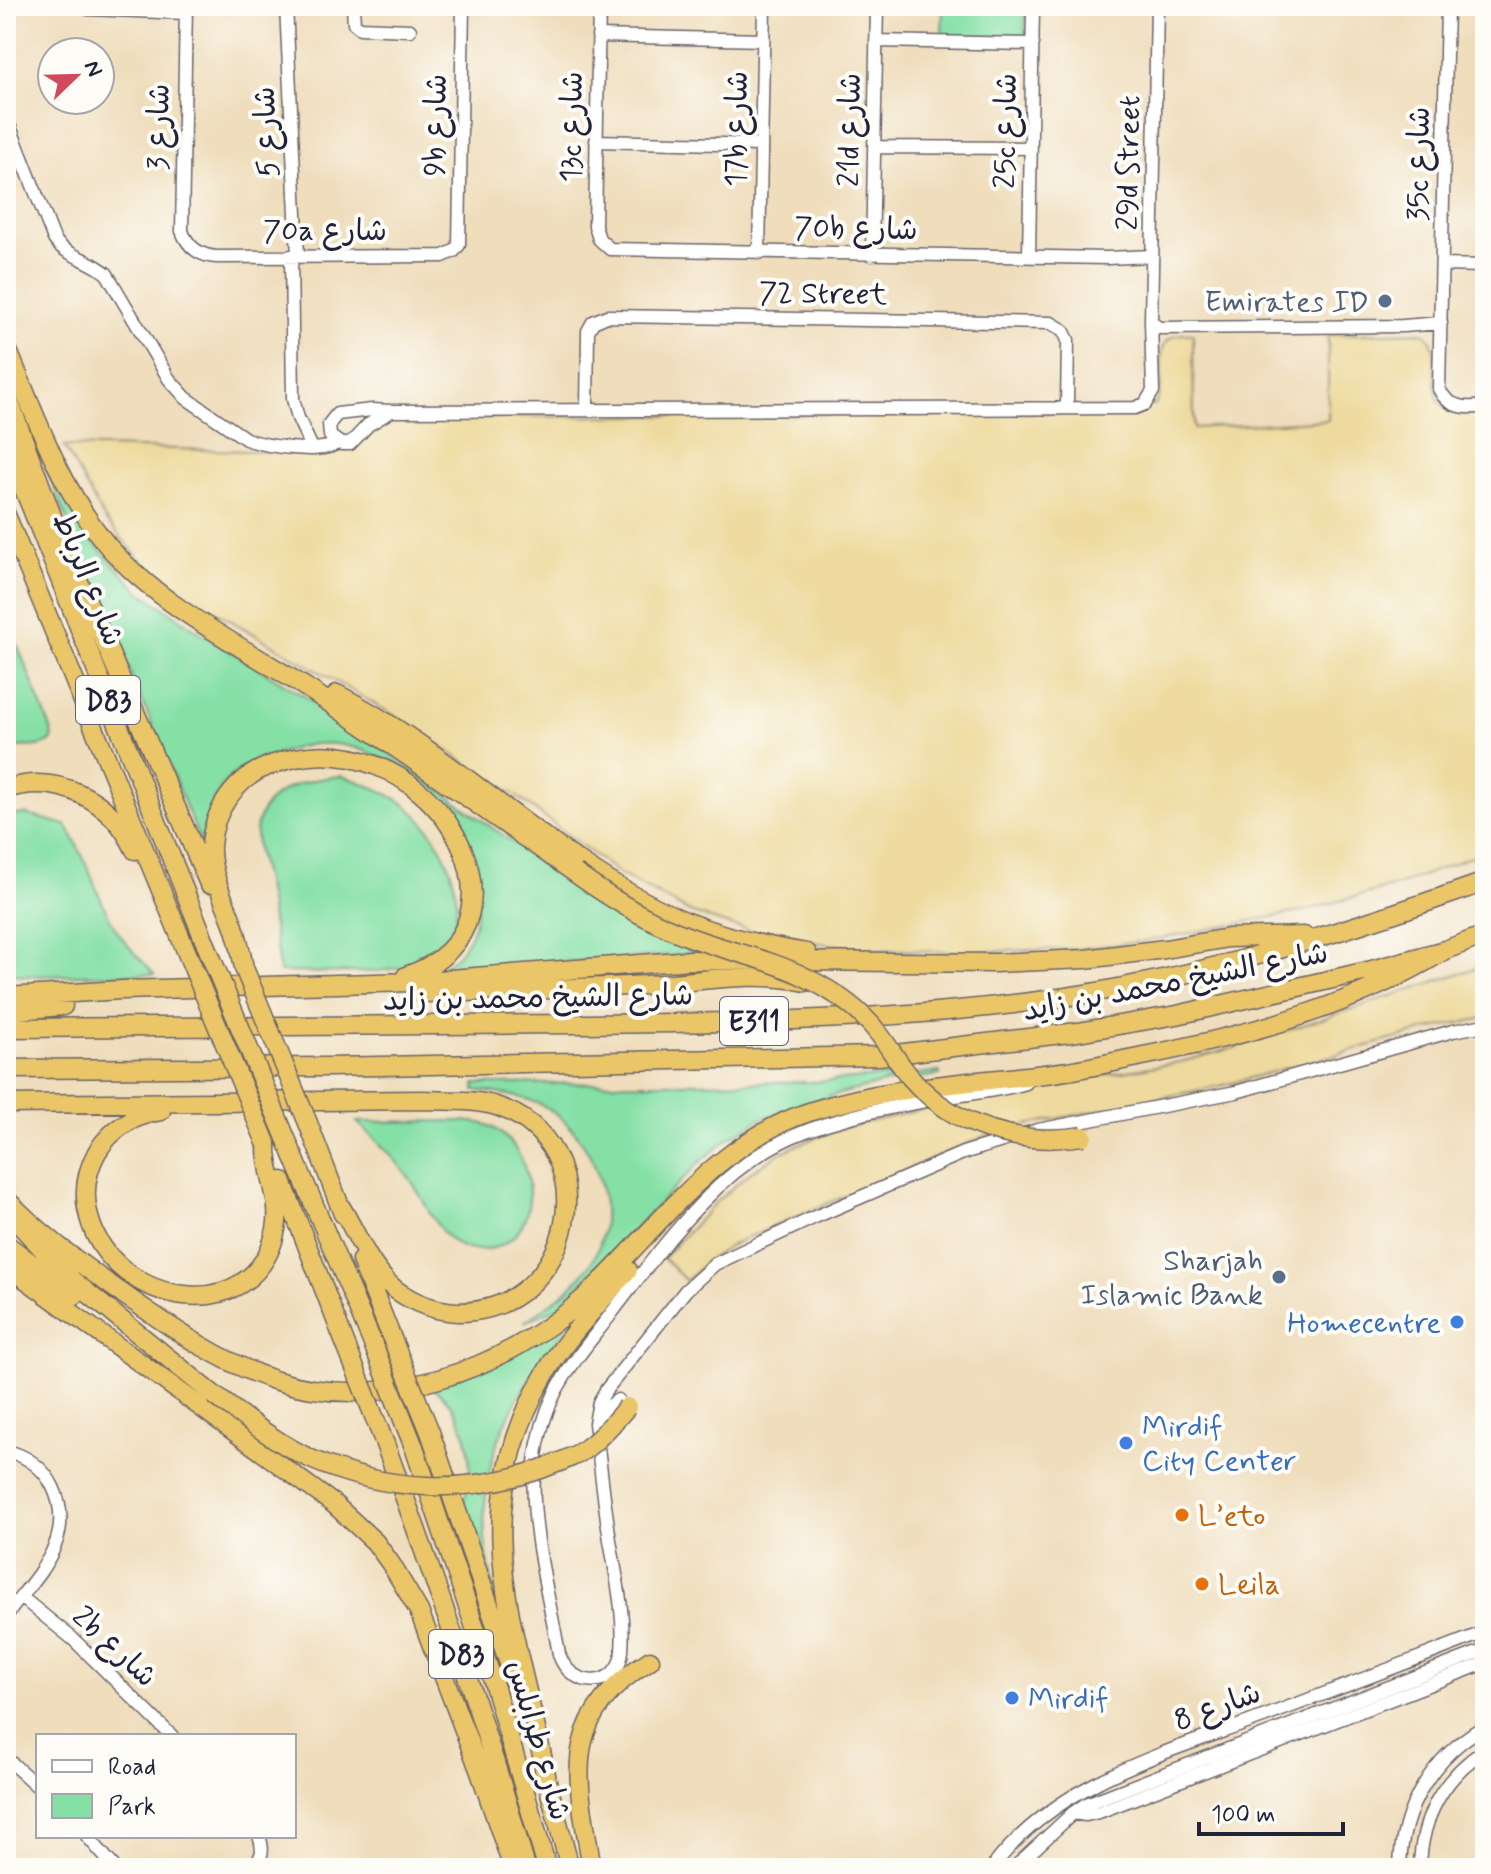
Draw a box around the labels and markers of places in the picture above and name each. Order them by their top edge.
place label: Emirates ID [1205,283,1369,322]
marker: Emirates ID [1376,292,1394,310]
place label: Sharjah Islamic Bank [1081,1242,1263,1315]
marker: Sharjah Islamic Bank [1270,1268,1288,1286]
place label: Homecentre [1287,1304,1441,1343]
marker: Homecentre [1448,1313,1466,1331]
place label: Mirdif City Center [1142,1408,1296,1481]
marker: Mirdif City Center [1117,1434,1135,1452]
place label: L’eto [1198,1497,1265,1536]
marker: L’eto [1173,1506,1191,1524]
place label: Leila [1218,1566,1280,1605]
marker: Leila [1193,1575,1211,1593]
place label: Mirdif [1028,1680,1108,1719]
marker: Mirdif [1003,1689,1021,1707]

